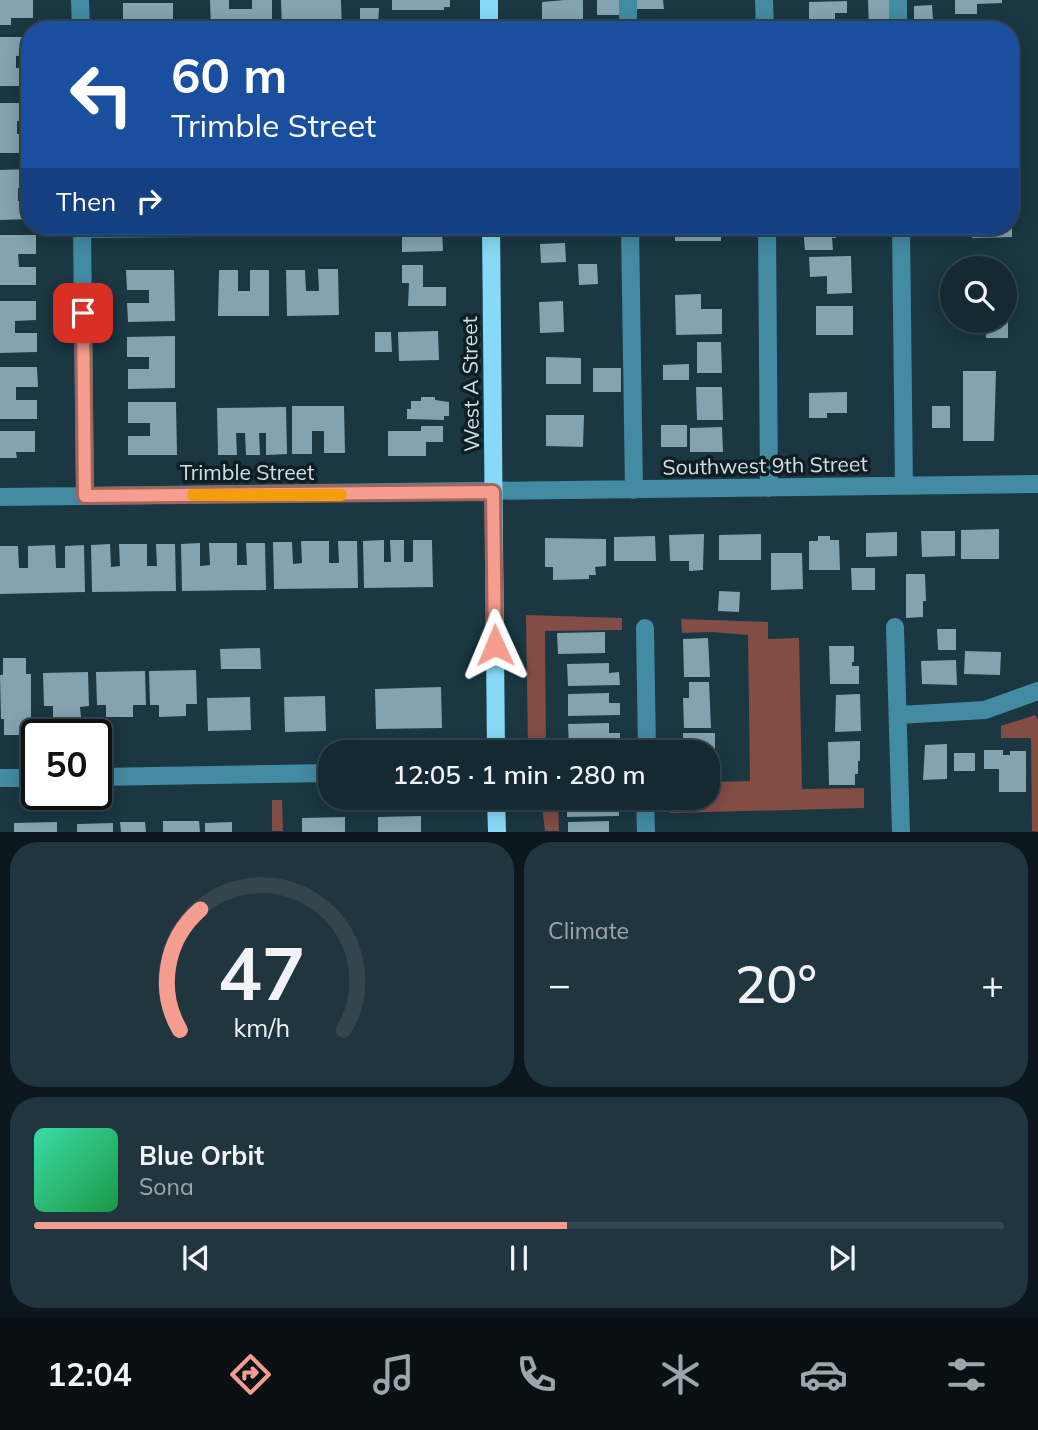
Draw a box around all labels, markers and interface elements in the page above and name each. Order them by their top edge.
text: 60 m [171,44,287,105]
icon: left [56,49,147,140]
text: Trimble Street [171,105,376,145]
icon: right [130,182,168,220]
text: Then [56,185,116,218]
map controls [940,256,1017,333]
button: search [940,256,1017,333]
pin [53,283,113,343]
icon: arrive [64,294,102,332]
street label: West A Street [456,316,484,452]
street label: Southwest 9th Street [662,450,868,480]
street label: Trimble Street [180,459,314,485]
position arrow [458,608,532,682]
speed limit sign: 50 [21,719,112,810]
text: 12:05 · 1 min · 280 m [392,758,646,791]
text: Climate [548,916,629,945]
text: 47 [218,928,306,1019]
text: 20° [735,951,817,1016]
text: − [548,960,571,1008]
text: + [981,960,1004,1008]
text: km/h [234,1012,290,1043]
text: Blue Orbit [139,1139,264,1172]
text: Sona [139,1172,194,1201]
icon: previous [177,1239,215,1277]
icon: pause [500,1239,538,1277]
icon: next [823,1239,861,1277]
icon: directions [226,1350,275,1399]
icon: music [369,1350,418,1399]
icon: phone [512,1350,561,1399]
icon: climate [656,1350,705,1399]
icon: car [799,1350,848,1399]
icon: filters [942,1350,991,1399]
text: 12:04 [47,1354,132,1394]

